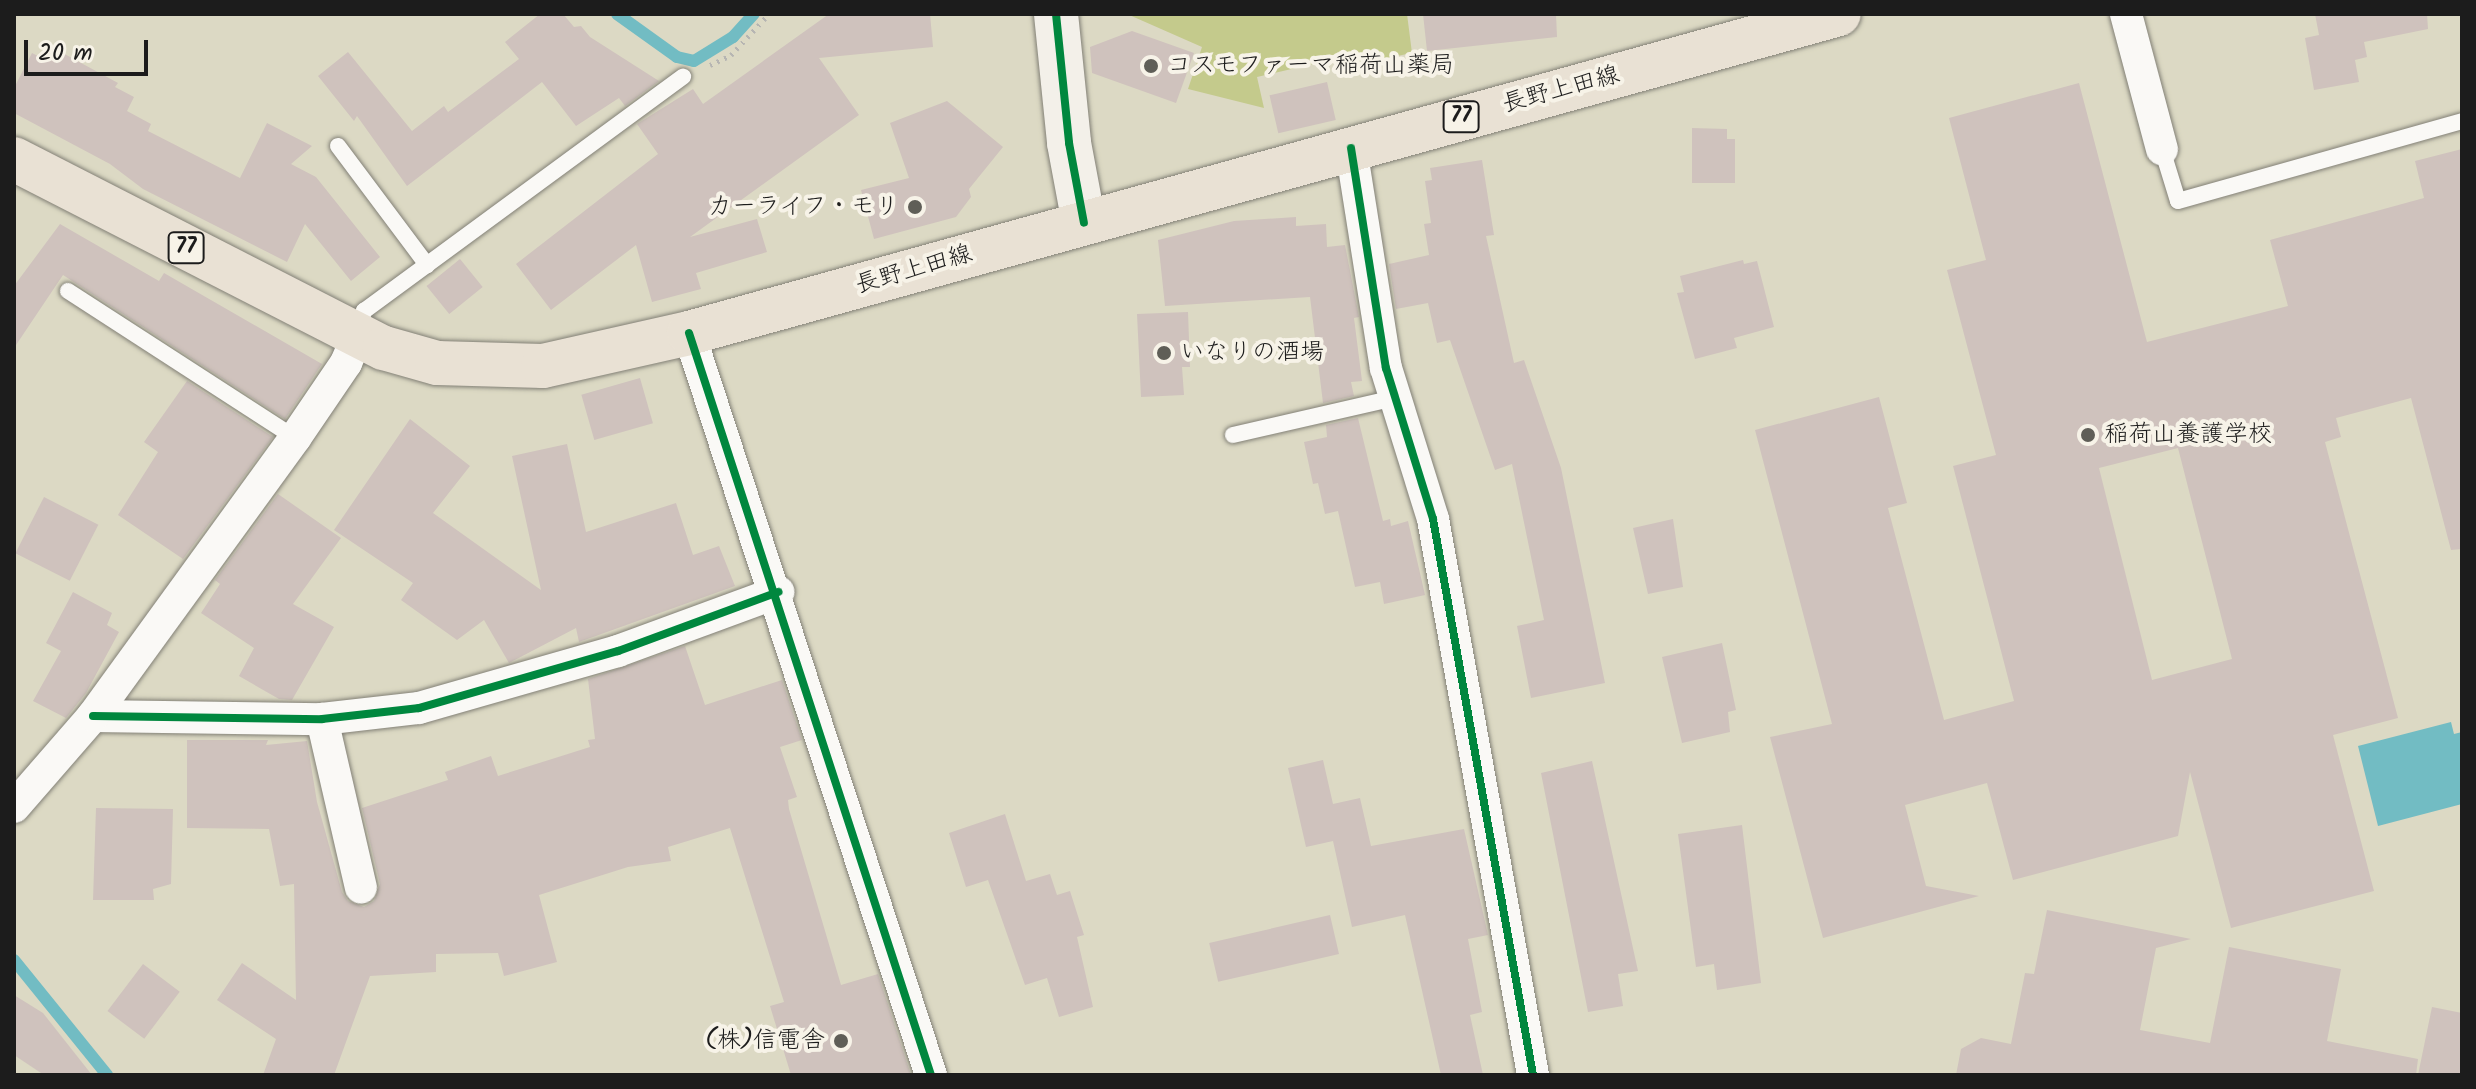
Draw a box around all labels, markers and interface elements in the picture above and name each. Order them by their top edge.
scale bar [28,24,152,74]
text: 20 m [38,34,93,73]
place label: コスモファーマ稲荷山薬局 [1167,52,1455,80]
marker: コスモファーマ稲荷山薬局 [1142,57,1160,75]
street label: 長野上田線 [1499,61,1623,119]
road number: 77 [1441,99,1481,135]
place label: カーライフ・モリ [707,193,899,221]
marker: カーライフ・モリ [906,198,924,216]
road number: 77 [166,230,206,266]
street label: 長野上田線 [852,240,976,300]
place label: いなりの酒場 [1180,339,1324,367]
marker: いなりの酒場 [1155,344,1173,362]
place label: 稲荷山養護学校 [2104,421,2272,449]
marker: 稲荷山養護学校 [2079,426,2097,444]
place label: (株)信電舎 [705,1027,825,1055]
marker: (株)信電舎 [832,1032,850,1050]

